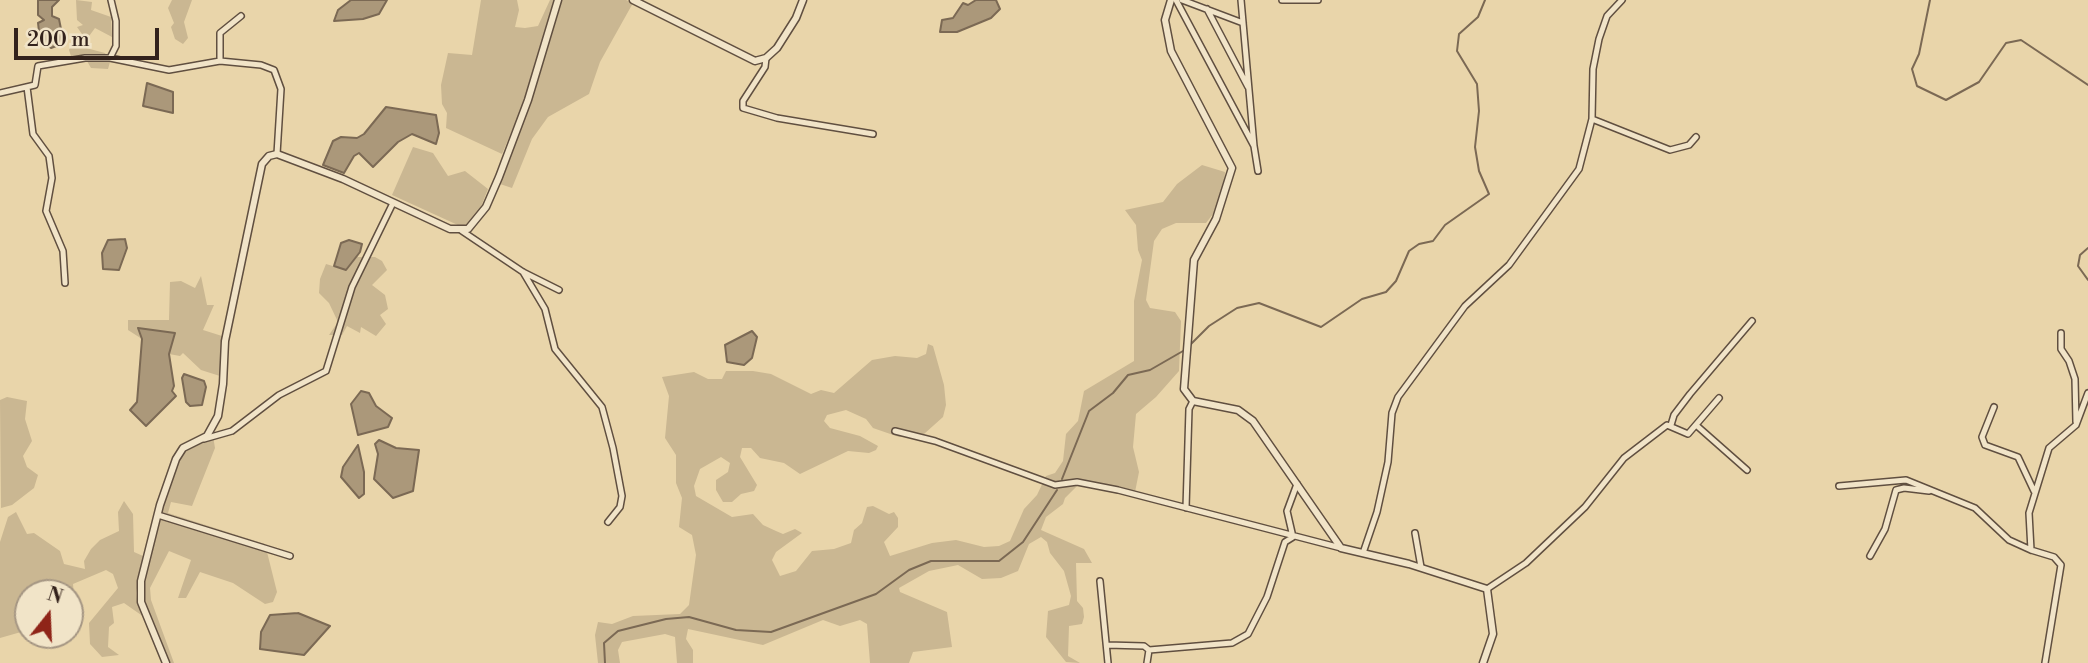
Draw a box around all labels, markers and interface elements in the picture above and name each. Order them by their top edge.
scale bar [18,14,163,58]
text: 200 m [27,27,90,53]
north arrow [14,579,84,649]
text: N [44,582,66,610]

